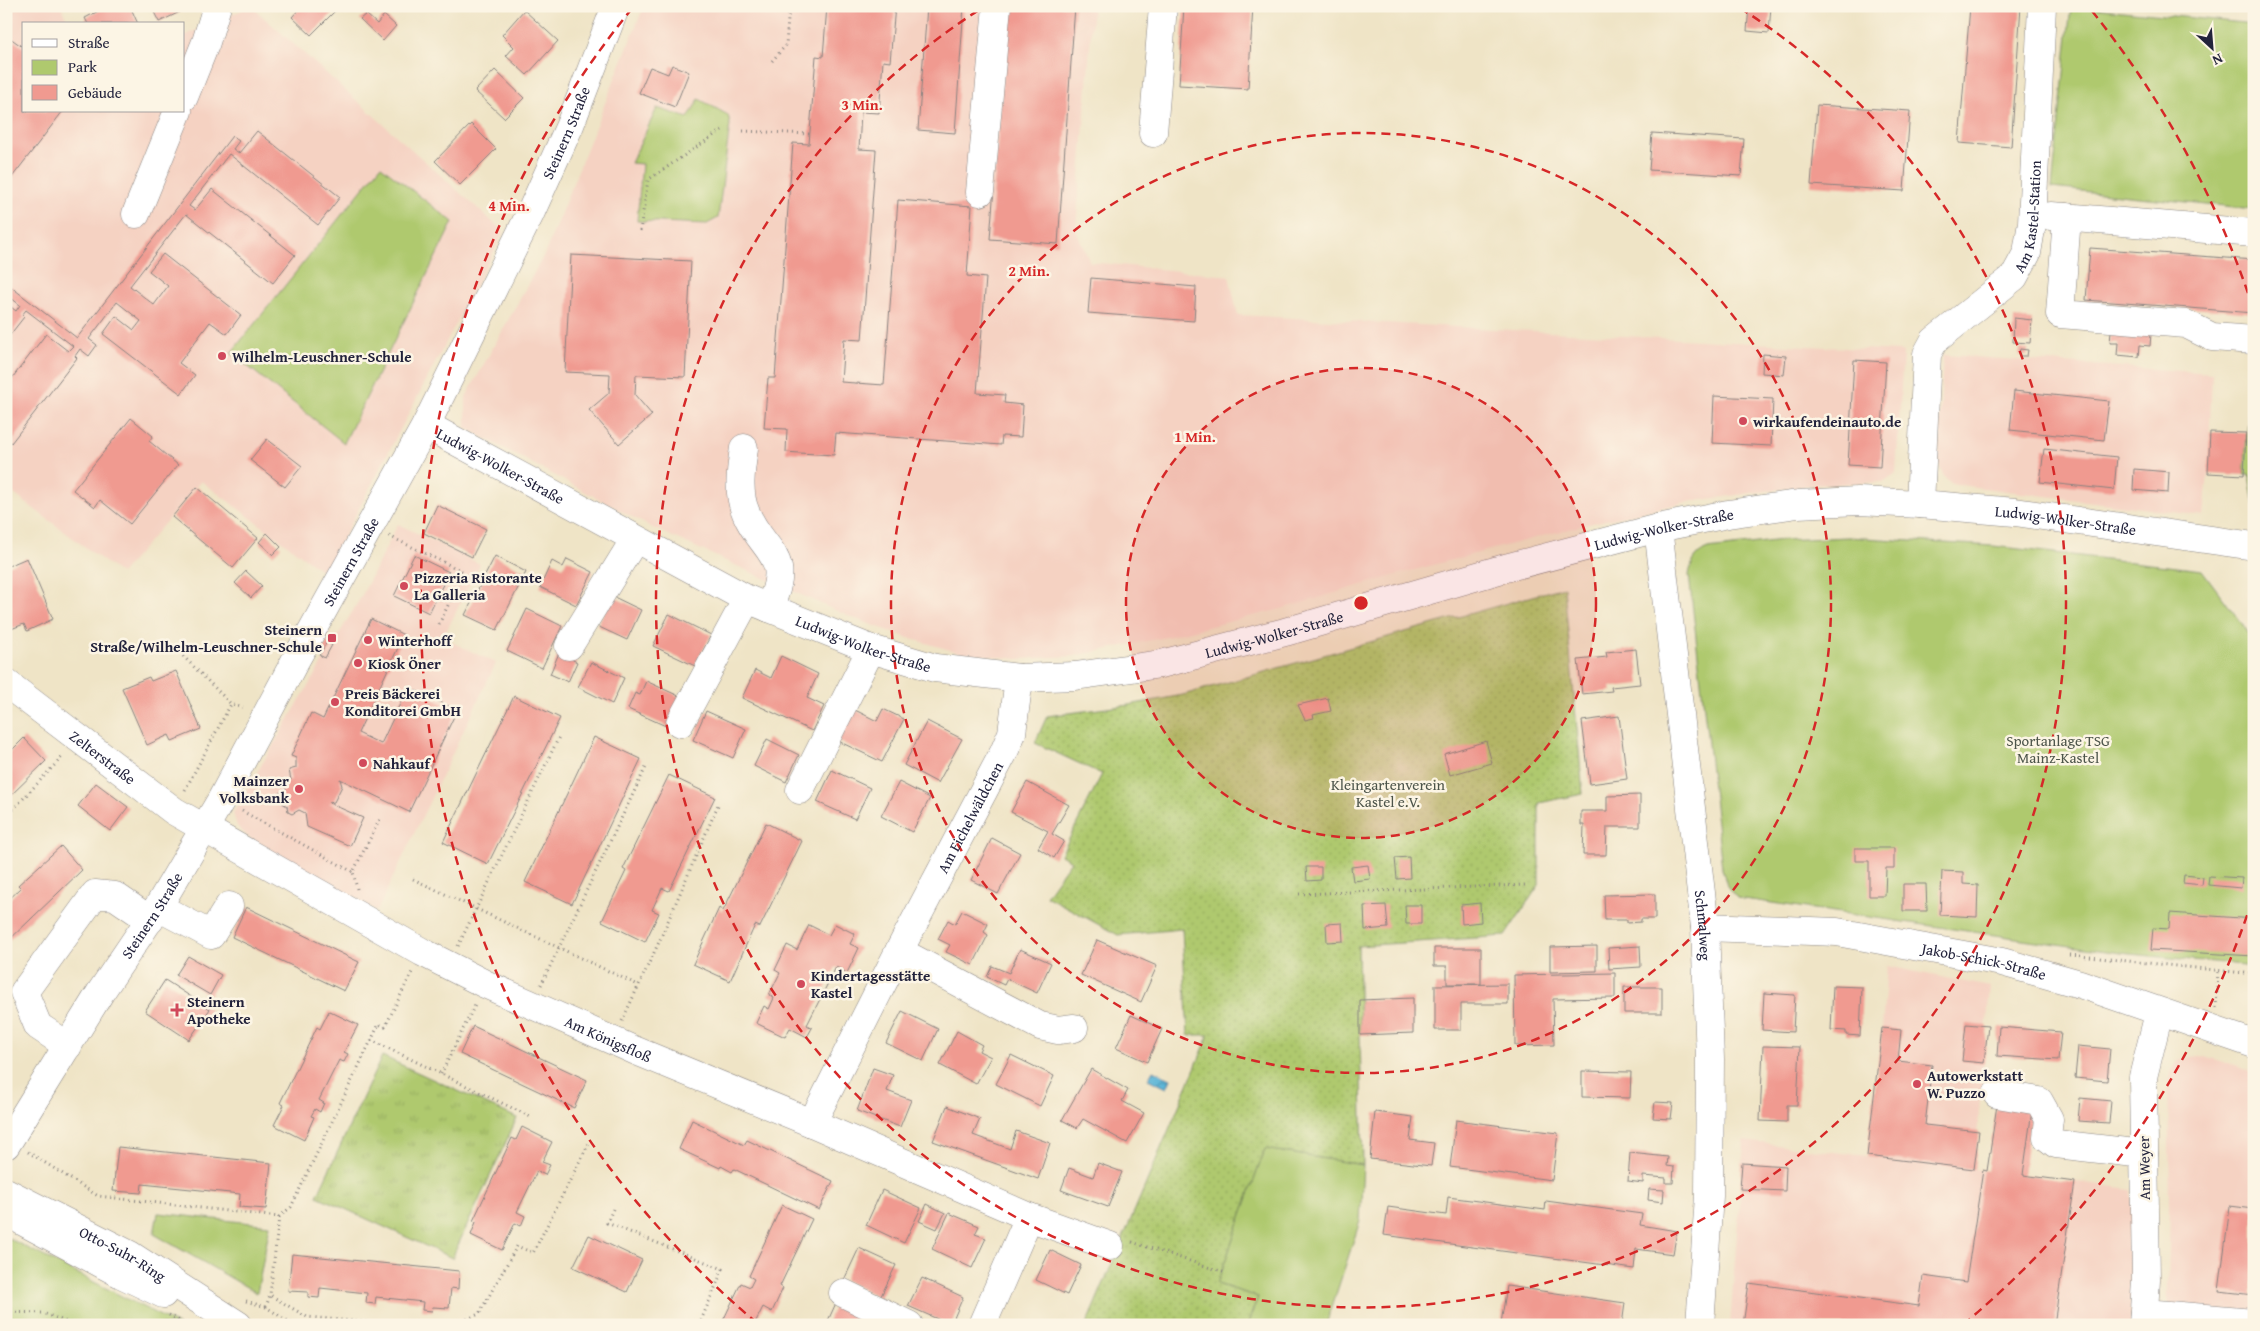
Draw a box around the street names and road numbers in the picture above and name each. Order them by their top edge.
street label: Steinern Straße [537,83,594,182]
street label: Am Kastel-Station [2008,159,2045,276]
street label: Ludwig-Wolker-Straße [433,422,568,509]
street label: Ludwig-Wolker-Straße [1994,500,2137,540]
street label: Ludwig-Wolker-Straße [1592,503,1735,555]
street label: Steinern Straße [317,513,383,610]
street label: Ludwig-Wolker-Straße [1203,605,1346,663]
street label: Ludwig-Wolker-Straße [793,609,934,677]
street label: Zelterstraße [66,725,140,789]
street label: Am Eichelwäldchen [932,757,1008,877]
street label: Steinern Straße [116,868,187,963]
street label: Schmalweg [1690,889,1717,961]
street label: Jakob-Schick-Straße [1918,937,2049,985]
street label: Am Königsfloß [562,1010,655,1067]
street label: Am Weyer [2133,1136,2155,1200]
street label: Otto-Suhr-Ring [76,1221,171,1286]

